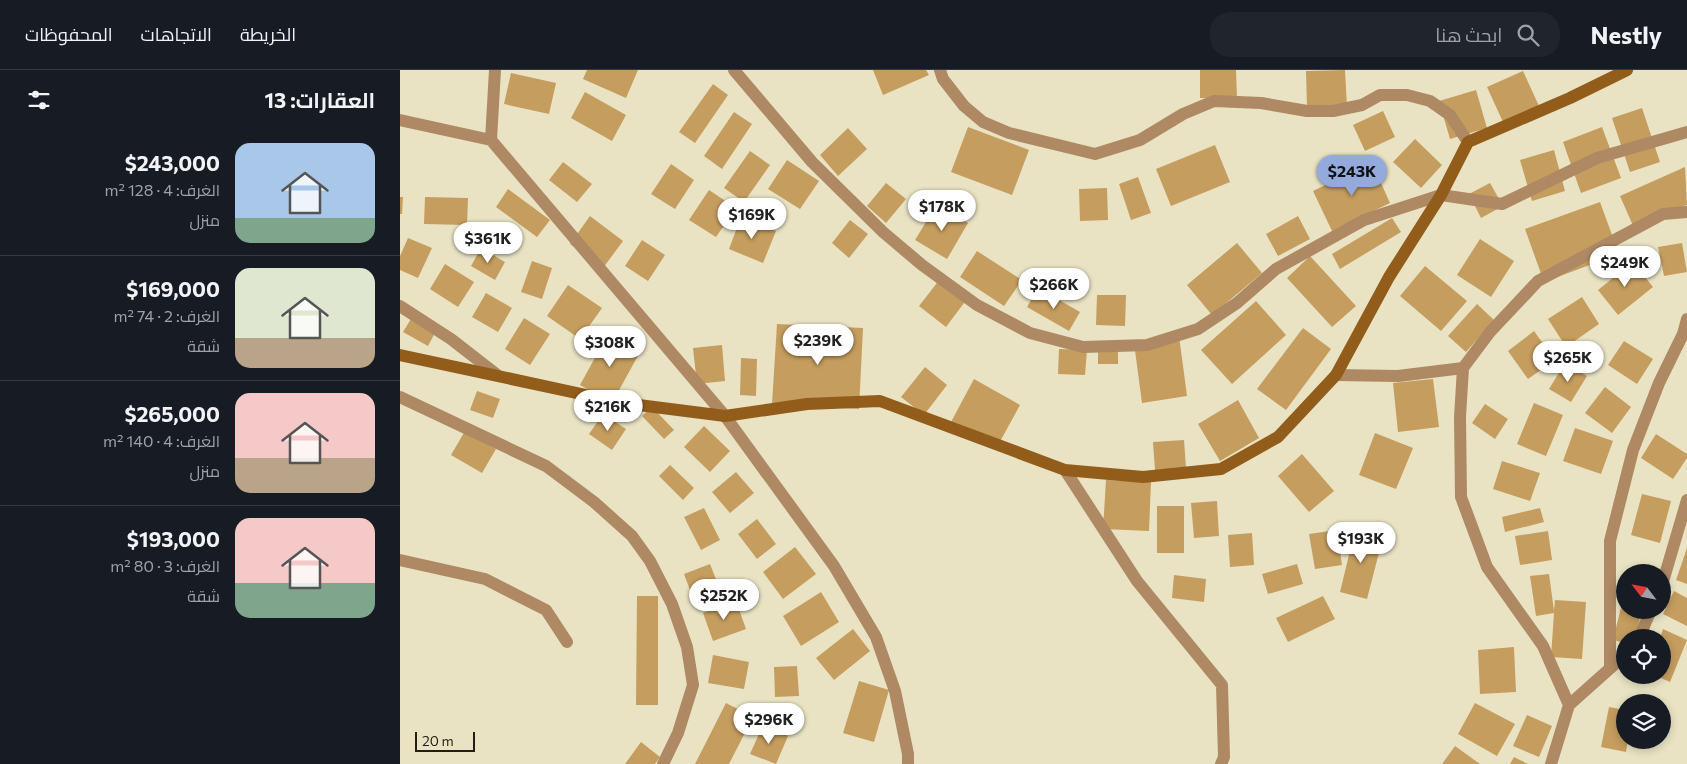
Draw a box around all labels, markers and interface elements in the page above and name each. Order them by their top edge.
search box [1210,12,1560,57]
text: Nestly [1590,20,1662,49]
icon: search [1514,21,1542,49]
text: المحفوظات [25,23,113,45]
text: الاتجاهات [141,23,212,45]
text: الخريطة [240,23,296,45]
text: ابحث هنا [1435,23,1502,46]
icon: filters [25,86,53,114]
text: العقارات: 13 [264,87,375,112]
text: $243,000 [125,150,220,175]
pin: $243K [1317,154,1387,197]
text: $243K [1328,161,1376,180]
icon: home [275,163,335,223]
text: الغرف: 4 · 128 m² [105,180,220,199]
pin: $178K [907,190,977,232]
text: $178K [919,196,965,215]
pin: $169K [717,198,787,240]
text: $169K [728,204,776,223]
text: منزل [190,210,220,229]
pin: $361K [453,222,523,264]
text: $361K [465,228,511,247]
pin: $249K [1590,246,1660,288]
text: $249K [1601,252,1649,271]
pin: $266K [1019,268,1089,310]
text: $266K [1029,274,1079,293]
text: $169,000 [126,276,220,301]
icon: home [275,288,335,348]
text: الغرف: 2 · 74 m² [114,306,220,325]
pin: $239K [783,324,853,366]
pin: $308K [575,326,645,368]
text: $239K [794,330,842,349]
text: $308K [585,332,635,351]
text: شقة [187,336,220,355]
pin: $265K [1533,340,1603,383]
text: $265K [1544,347,1592,366]
pin: $216K [573,390,643,432]
text: $216K [585,396,631,415]
text: $265,000 [124,401,220,426]
icon: home [275,413,335,473]
text: الغرف: 4 · 140 m² [103,431,220,450]
text: منزل [190,461,220,480]
pin: $193K [1326,522,1396,564]
text: $193,000 [127,526,220,551]
text: $193K [1338,528,1384,547]
icon: home [275,538,335,598]
text: الغرف: 3 · 80 m² [110,556,220,575]
north arrow [1616,564,1671,619]
map controls [1616,564,1671,749]
pin: $252K [689,578,759,621]
text: $252K [700,585,748,604]
text: شقة [187,586,220,605]
button: locate [1616,629,1671,684]
button: layers [1616,694,1671,749]
pin: $296K [734,702,804,745]
text: $296K [744,709,794,728]
scale bar [415,729,475,752]
text: 20 m [422,732,454,749]

